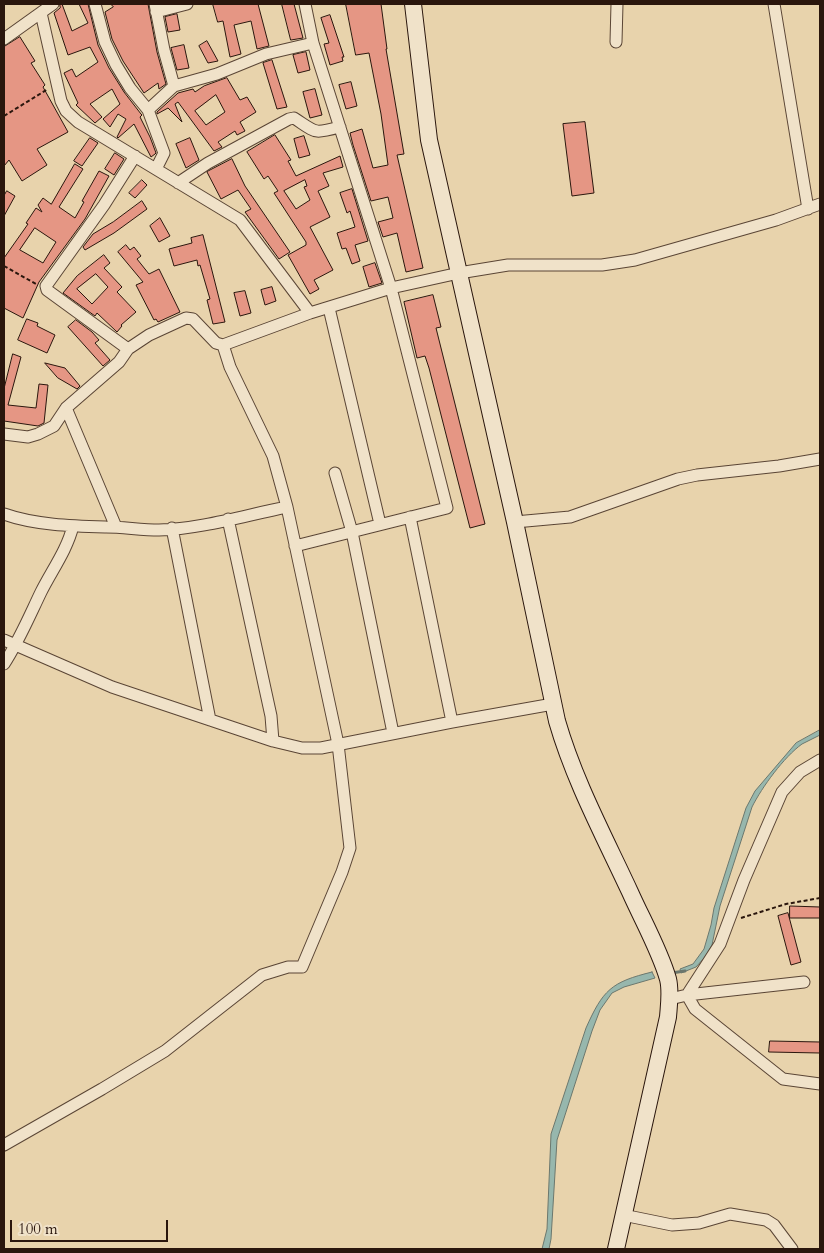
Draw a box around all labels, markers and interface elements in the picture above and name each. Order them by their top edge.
scale bar [12,1210,170,1242]
text: 100 m [18,1219,58,1239]

